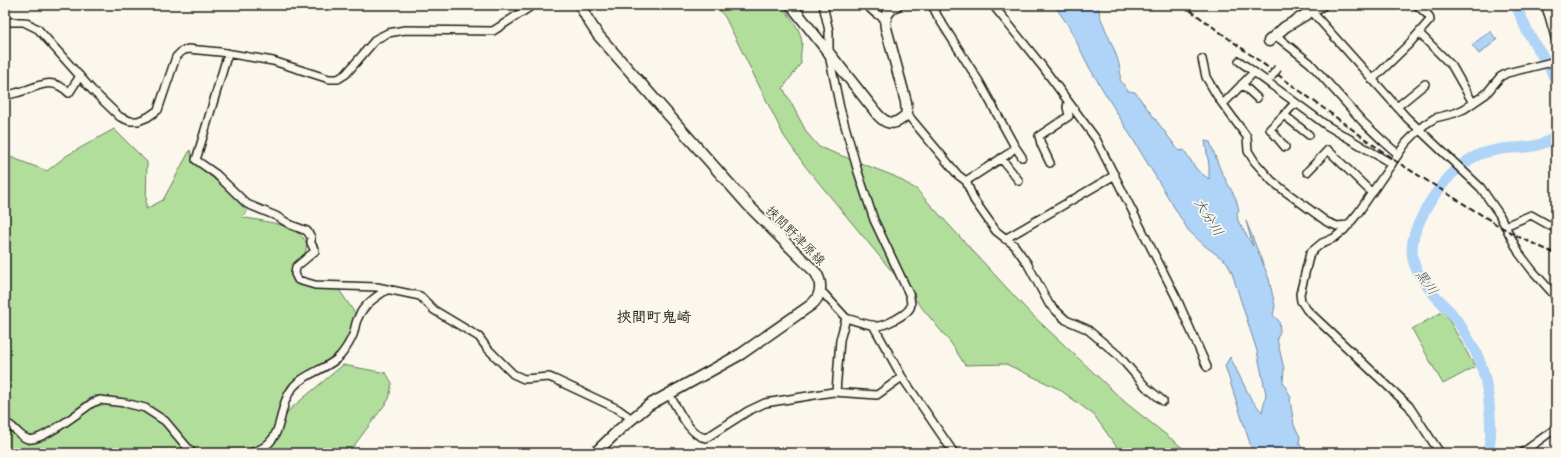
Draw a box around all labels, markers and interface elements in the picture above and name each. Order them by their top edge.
water label: 大分川 [1187,193,1230,242]
street label: 挾間野津原線 [760,200,832,272]
water label: 黒川 [1408,264,1445,301]
district label: 挾間町鬼崎 [616,304,692,330]

